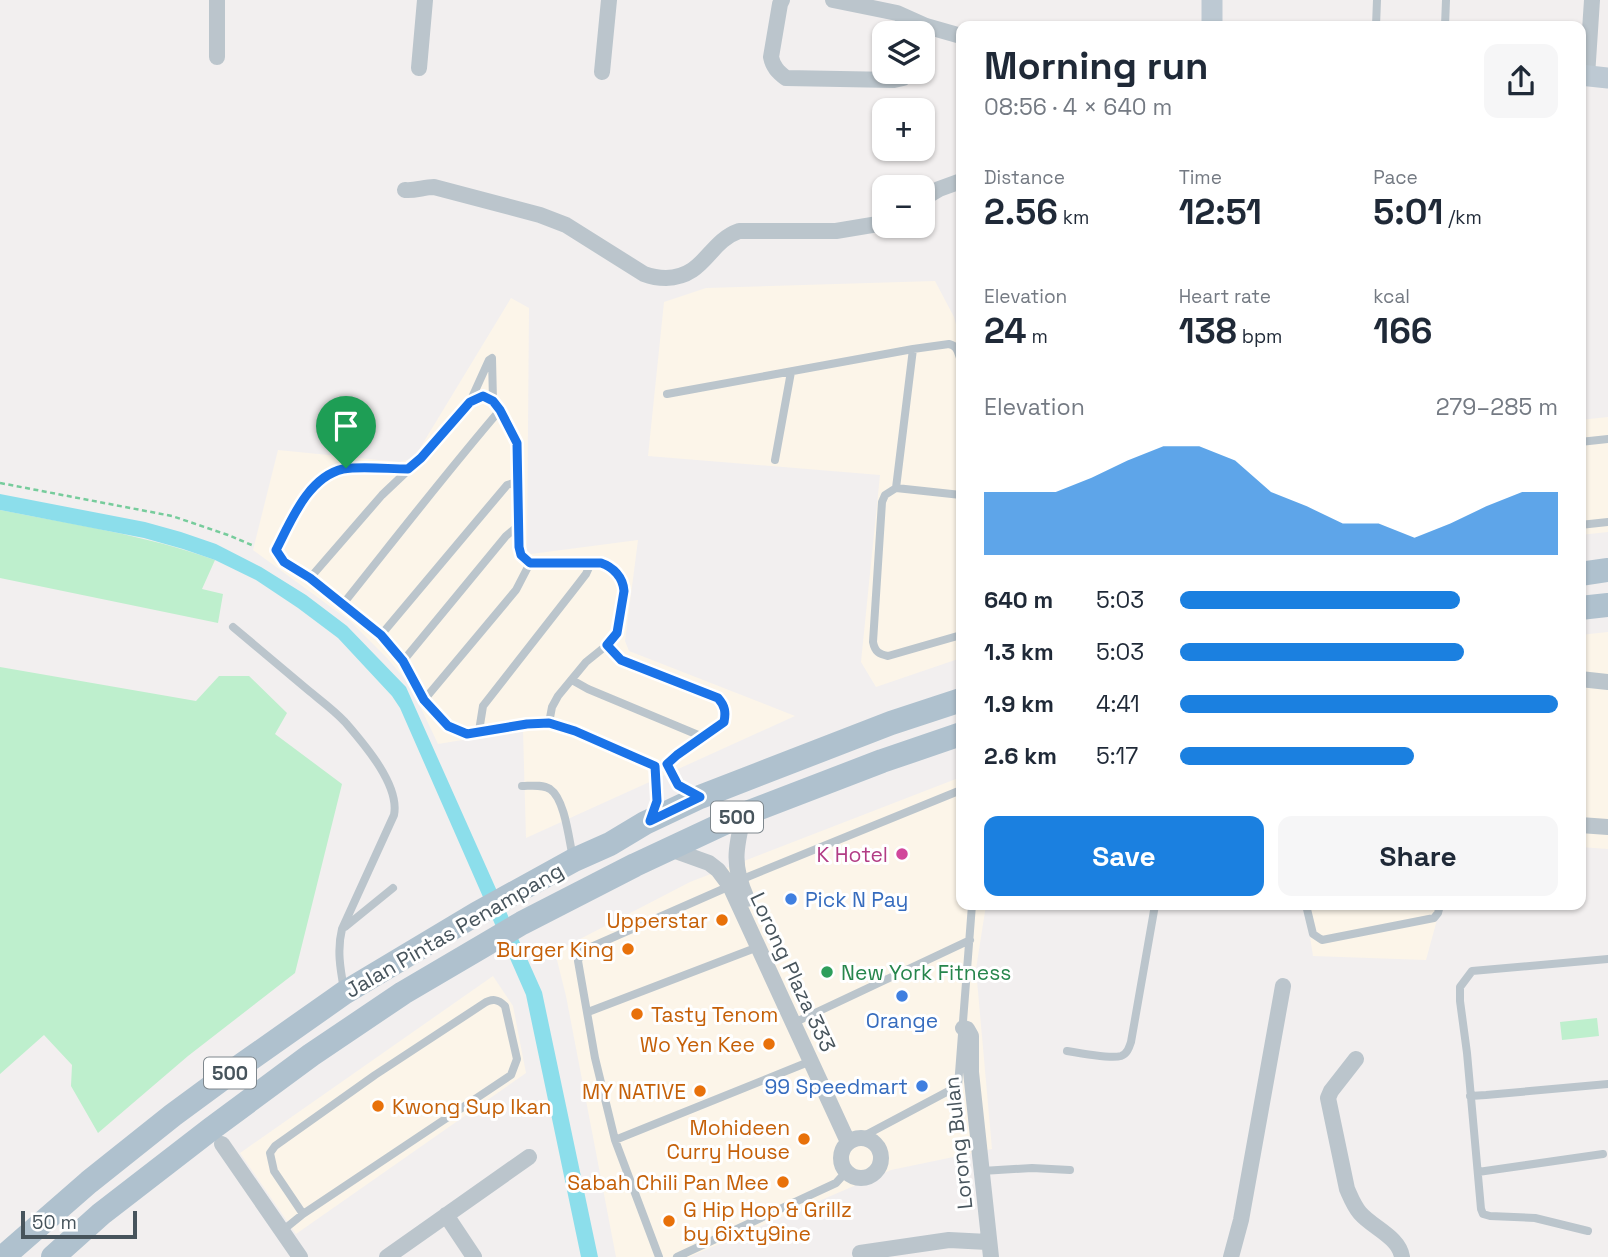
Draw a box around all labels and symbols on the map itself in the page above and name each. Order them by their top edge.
pin [316,396,376,468]
road number: 500 [711,802,763,832]
place label: K Hotel [817,841,888,868]
marker: K Hotel [894,846,910,862]
street label: Jalan Pintas Penampang [340,856,568,1004]
place label: Pick N Pay [805,886,908,913]
street label: Lorong Plaza 333 [744,888,842,1056]
marker: Pick N Pay [783,891,799,907]
place label: Upperstar [606,907,708,934]
marker: Upperstar [714,912,730,928]
place label: Burger King [496,936,614,963]
marker: Burger King [620,941,636,957]
place label: New York Fitness [841,959,1011,986]
marker: New York Fitness [819,964,835,980]
marker: Orange [894,988,910,1004]
place label: Tasty Tenom [651,1001,778,1028]
marker: Tasty Tenom [629,1006,645,1022]
place label: Orange [866,1007,938,1034]
place label: Wo Yen Kee [640,1031,755,1058]
marker: Wo Yen Kee [761,1036,777,1052]
road number: 500 [204,1058,256,1088]
place label: 99 Speedmart [764,1073,908,1100]
street label: Lorong Bulan [938,1075,978,1211]
place label: MY NATIVE [582,1078,686,1105]
marker: 99 Speedmart [914,1078,930,1094]
marker: MY NATIVE [692,1083,708,1099]
place label: Kwong Sup Ikan [392,1093,552,1120]
marker: Kwong Sup Ikan [370,1098,386,1114]
place label: Mohideen Curry House [666,1114,790,1165]
marker: Mohideen Curry House [796,1131,812,1147]
place label: Sabah Chili Pan Mee [567,1169,769,1196]
marker: Sabah Chili Pan Mee [775,1174,791,1190]
place label: G Hip Hop & Grillz by 6ixty9ine [683,1196,852,1247]
scale bar [21,1208,136,1240]
marker: G Hip Hop & Grillz by 6ixty9ine [661,1213,677,1229]

